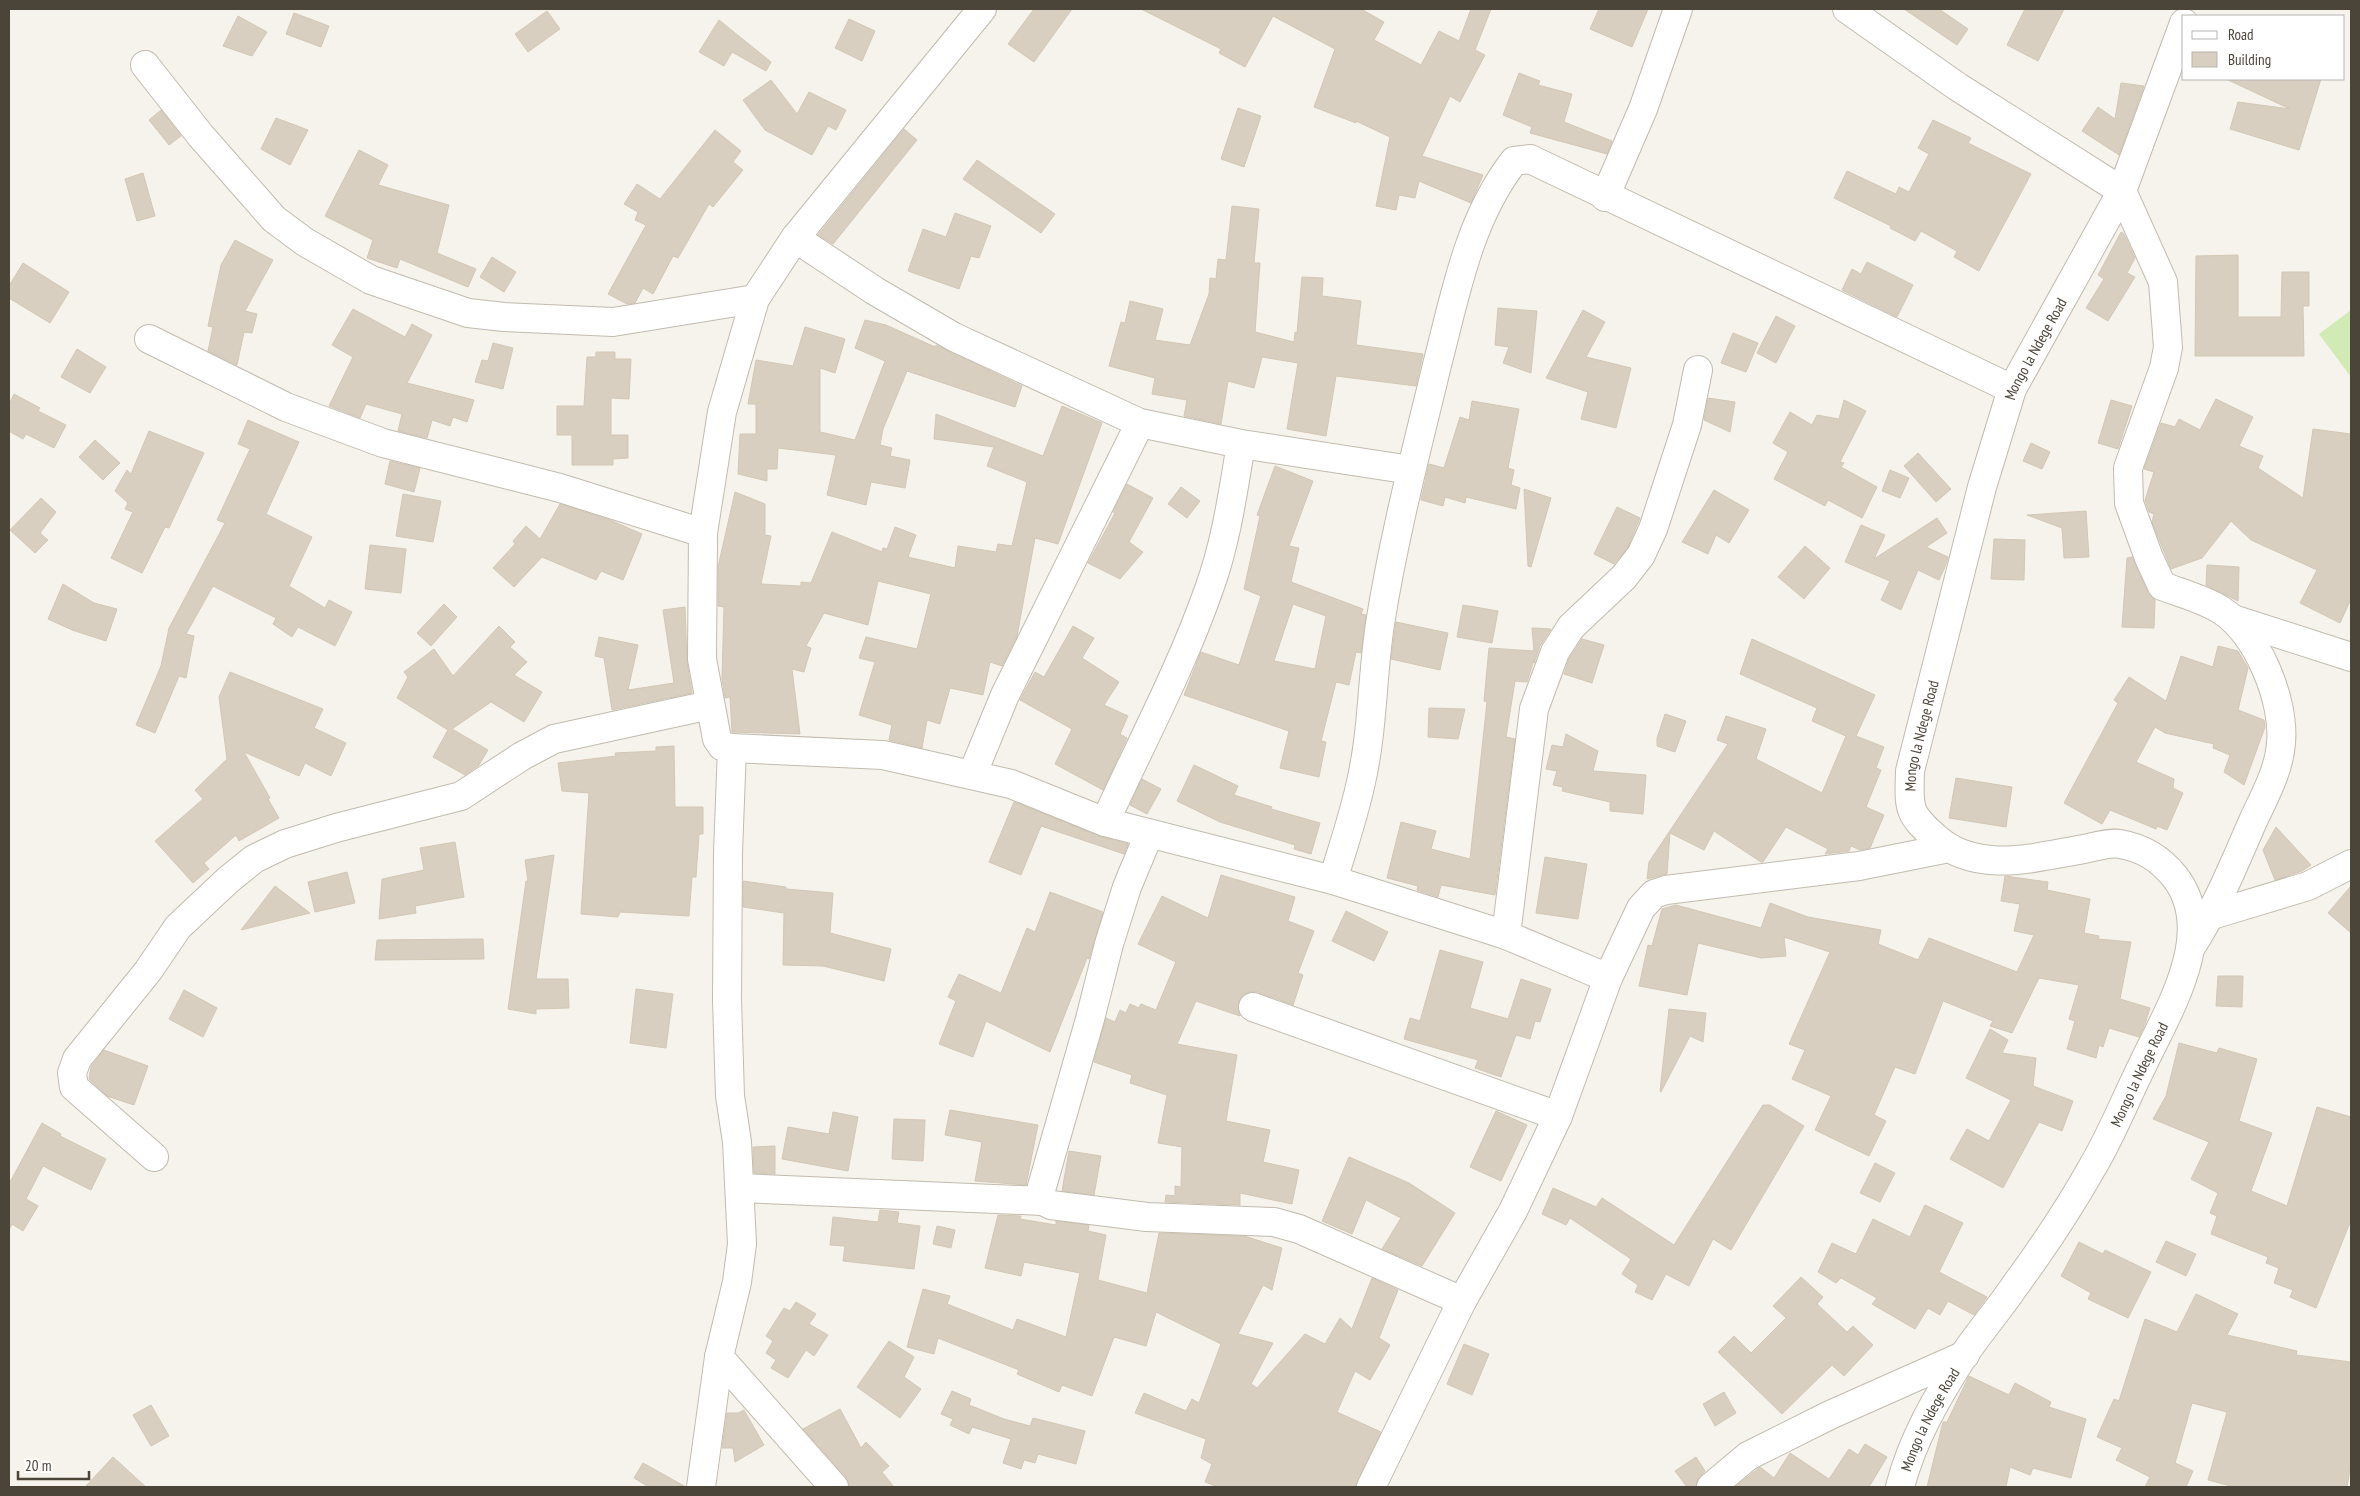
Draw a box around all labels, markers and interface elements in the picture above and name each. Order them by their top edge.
legend [2182,15,2345,80]
text: Road [2228,25,2254,44]
text: Building [2228,50,2271,69]
street label: Mongo la Ndege Road [2000,294,2070,402]
street label: Mongo la Ndege Road [1900,678,1942,792]
street label: Mongo la Ndege Road [2106,1019,2172,1129]
street label: Mongo la Ndege Road [1896,1364,1963,1474]
scale bar [18,1448,89,1480]
text: 20 m [25,1456,51,1475]

